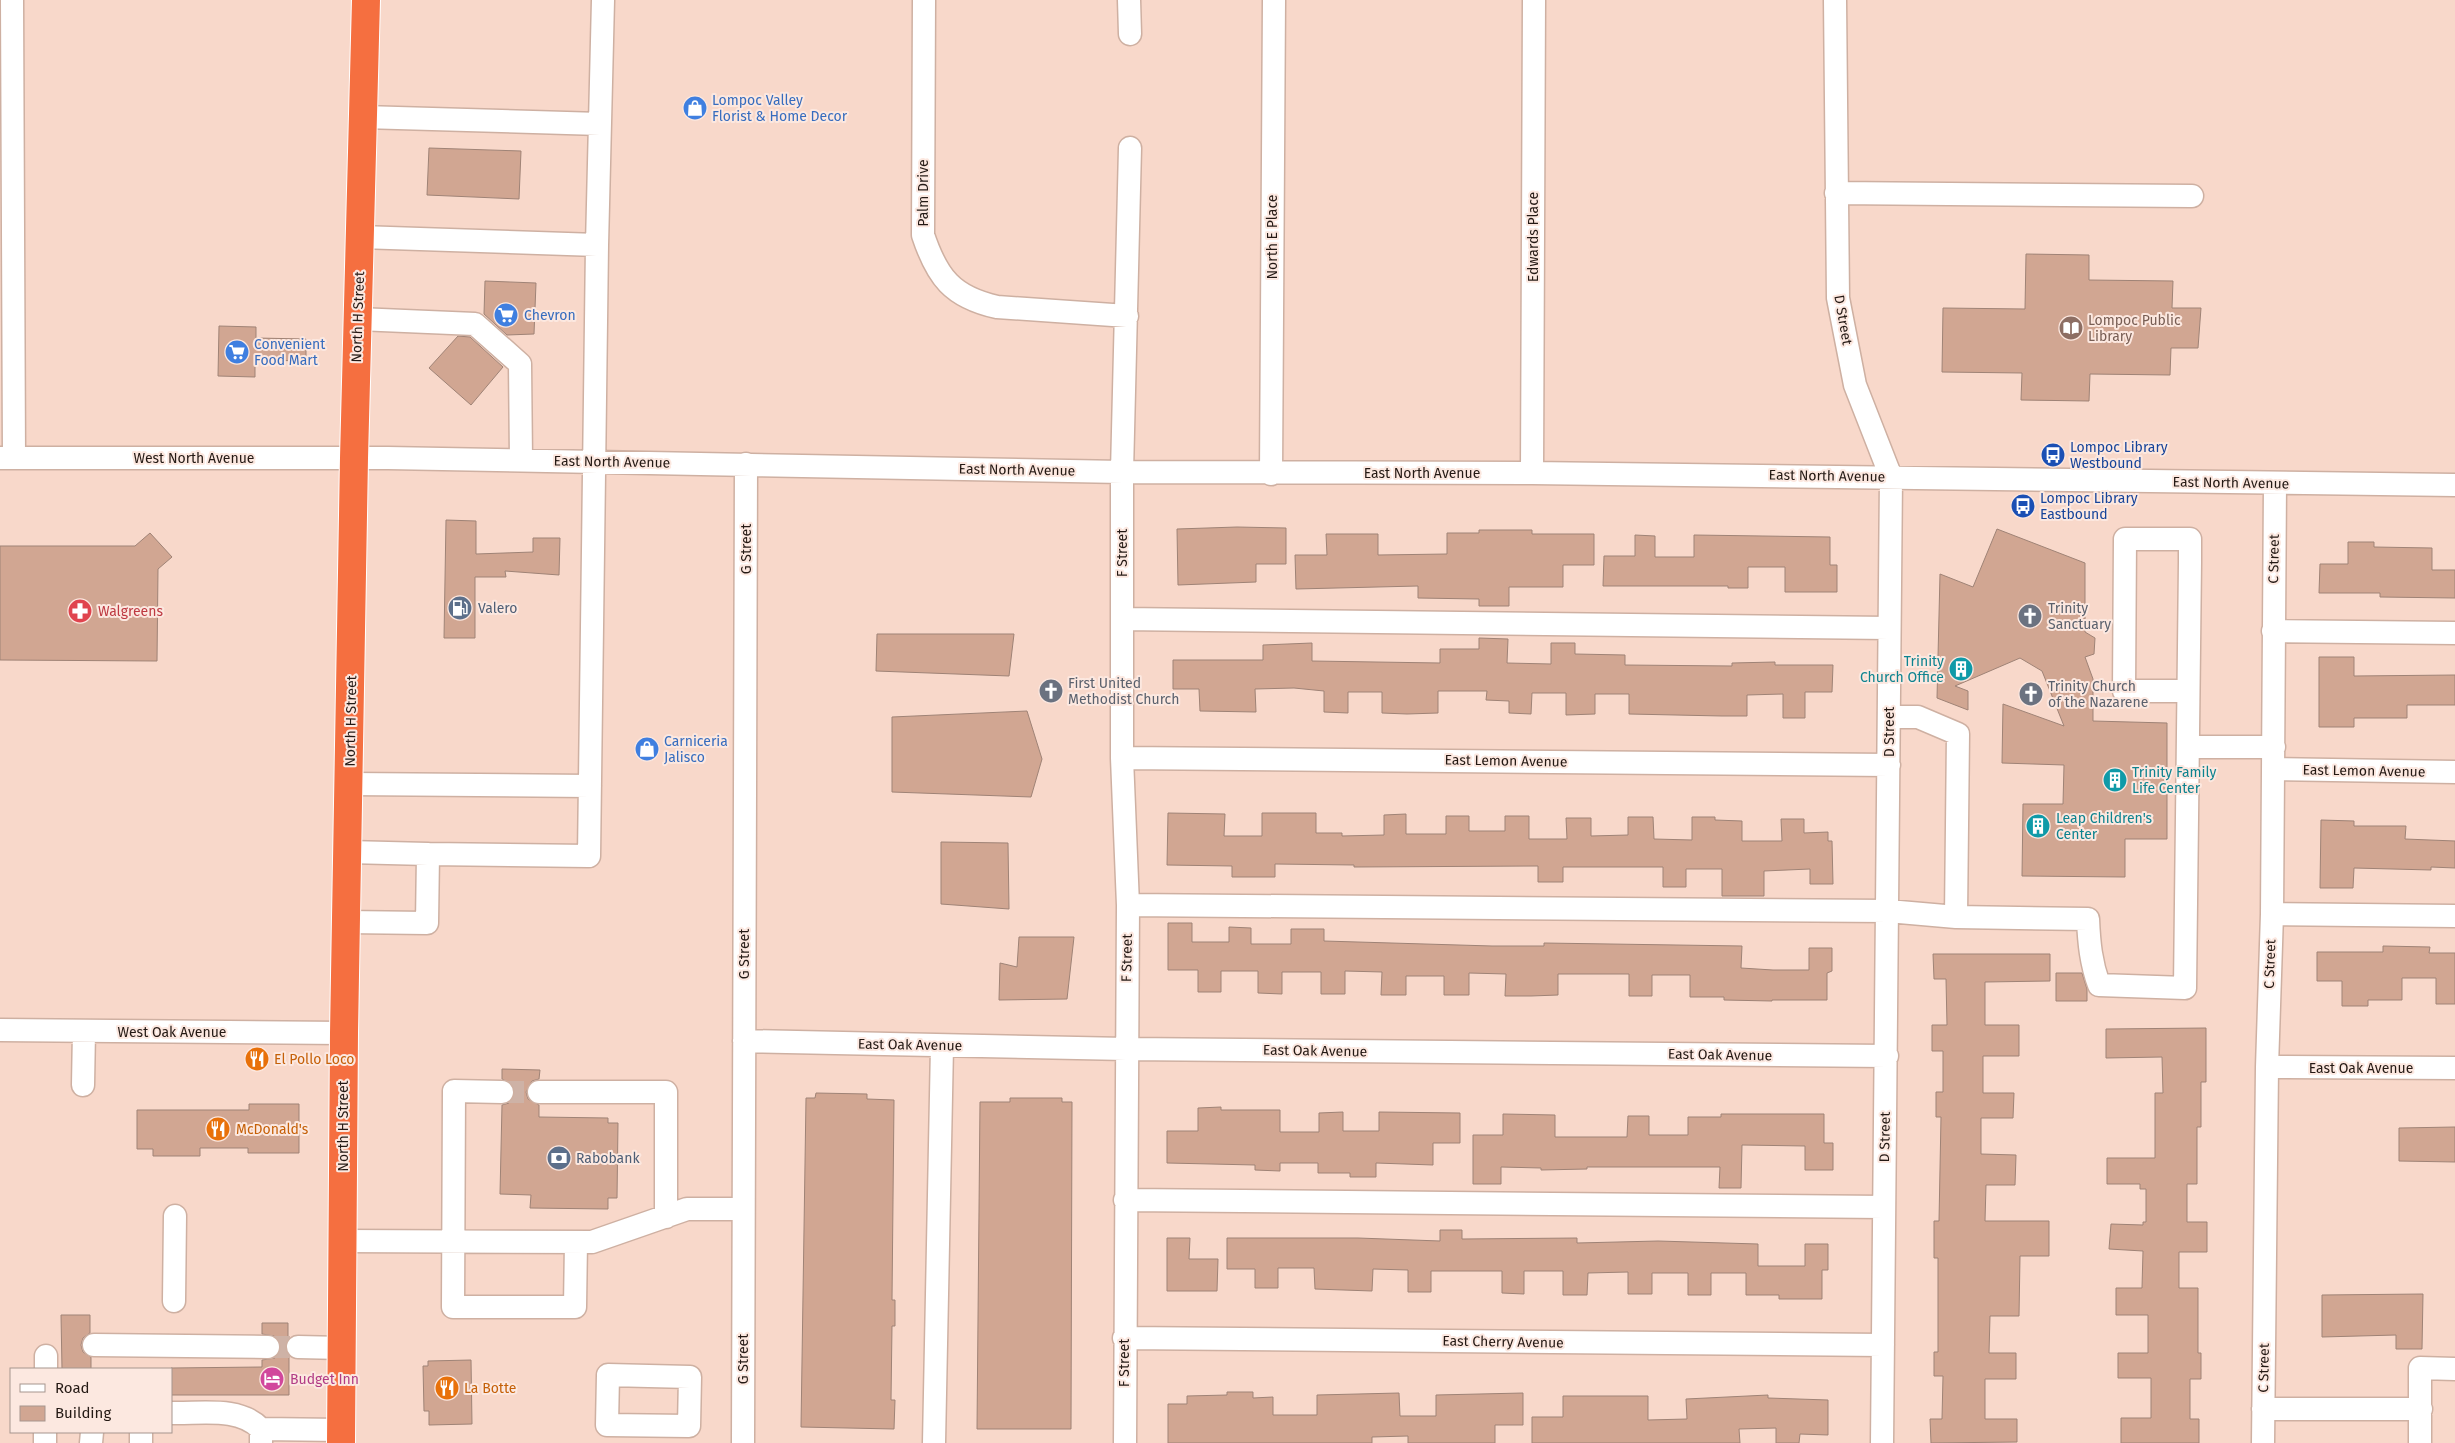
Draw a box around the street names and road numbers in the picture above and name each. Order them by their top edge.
street label: Palm Drive [915,159,932,227]
street label: Edwards Place [1525,192,1542,282]
street label: North E Place [1264,195,1281,280]
street label: North H Street [348,270,368,363]
street label: D Street [1830,294,1856,347]
street label: West North Avenue [134,450,254,467]
street label: East North Avenue [554,452,670,472]
street label: East North Avenue [959,460,1075,480]
street label: East North Avenue [1364,465,1480,482]
street label: East North Avenue [1769,466,1885,486]
street label: East North Avenue [2173,473,2289,493]
street label: G Street [738,523,755,574]
street label: F Street [1114,528,1131,577]
street label: C Street [2265,533,2283,584]
street label: North H Street [342,674,360,767]
street label: D Street [1881,706,1898,757]
street label: East Lemon Avenue [1444,751,1568,771]
street label: East Lemon Avenue [2302,761,2426,781]
street label: G Street [736,928,753,979]
street label: F Street [1118,933,1136,982]
street label: C Street [2261,938,2279,989]
street label: West Oak Avenue [118,1024,226,1041]
street label: East Oak Avenue [858,1036,962,1054]
street label: East Oak Avenue [1263,1042,1367,1060]
street label: East Oak Avenue [1668,1046,1772,1064]
street label: East Oak Avenue [2309,1060,2413,1077]
street label: North H Street [335,1079,352,1172]
street label: D Street [1876,1111,1894,1163]
street label: East Cherry Avenue [1442,1332,1564,1352]
street label: G Street [735,1333,752,1384]
street label: F Street [1116,1338,1133,1387]
street label: C Street [2255,1342,2273,1393]

